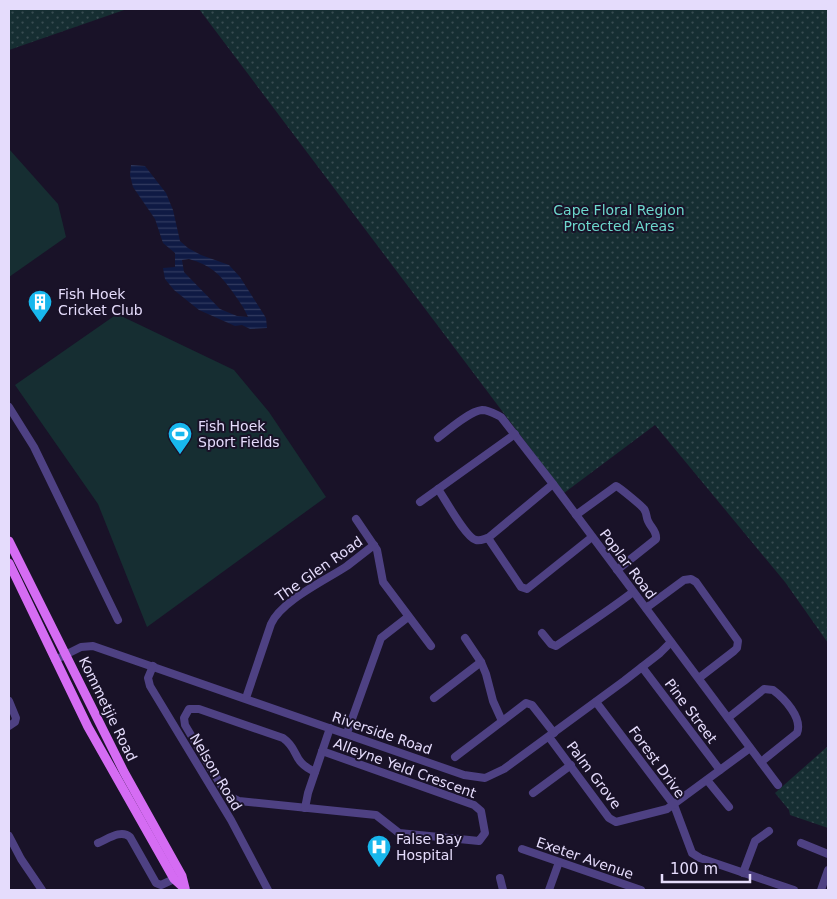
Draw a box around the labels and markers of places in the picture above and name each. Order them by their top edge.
place label: Fish Hoek Cricket Club [58,286,143,318]
building icon: Fish Hoek Cricket Club [27,289,53,323]
place label: Fish Hoek Sport Fields [198,418,280,450]
sports icon: Fish Hoek Sport Fields [167,421,193,455]
place label: False Bay Hospital [396,831,462,863]
hospital icon: False Bay Hospital [366,834,392,868]

